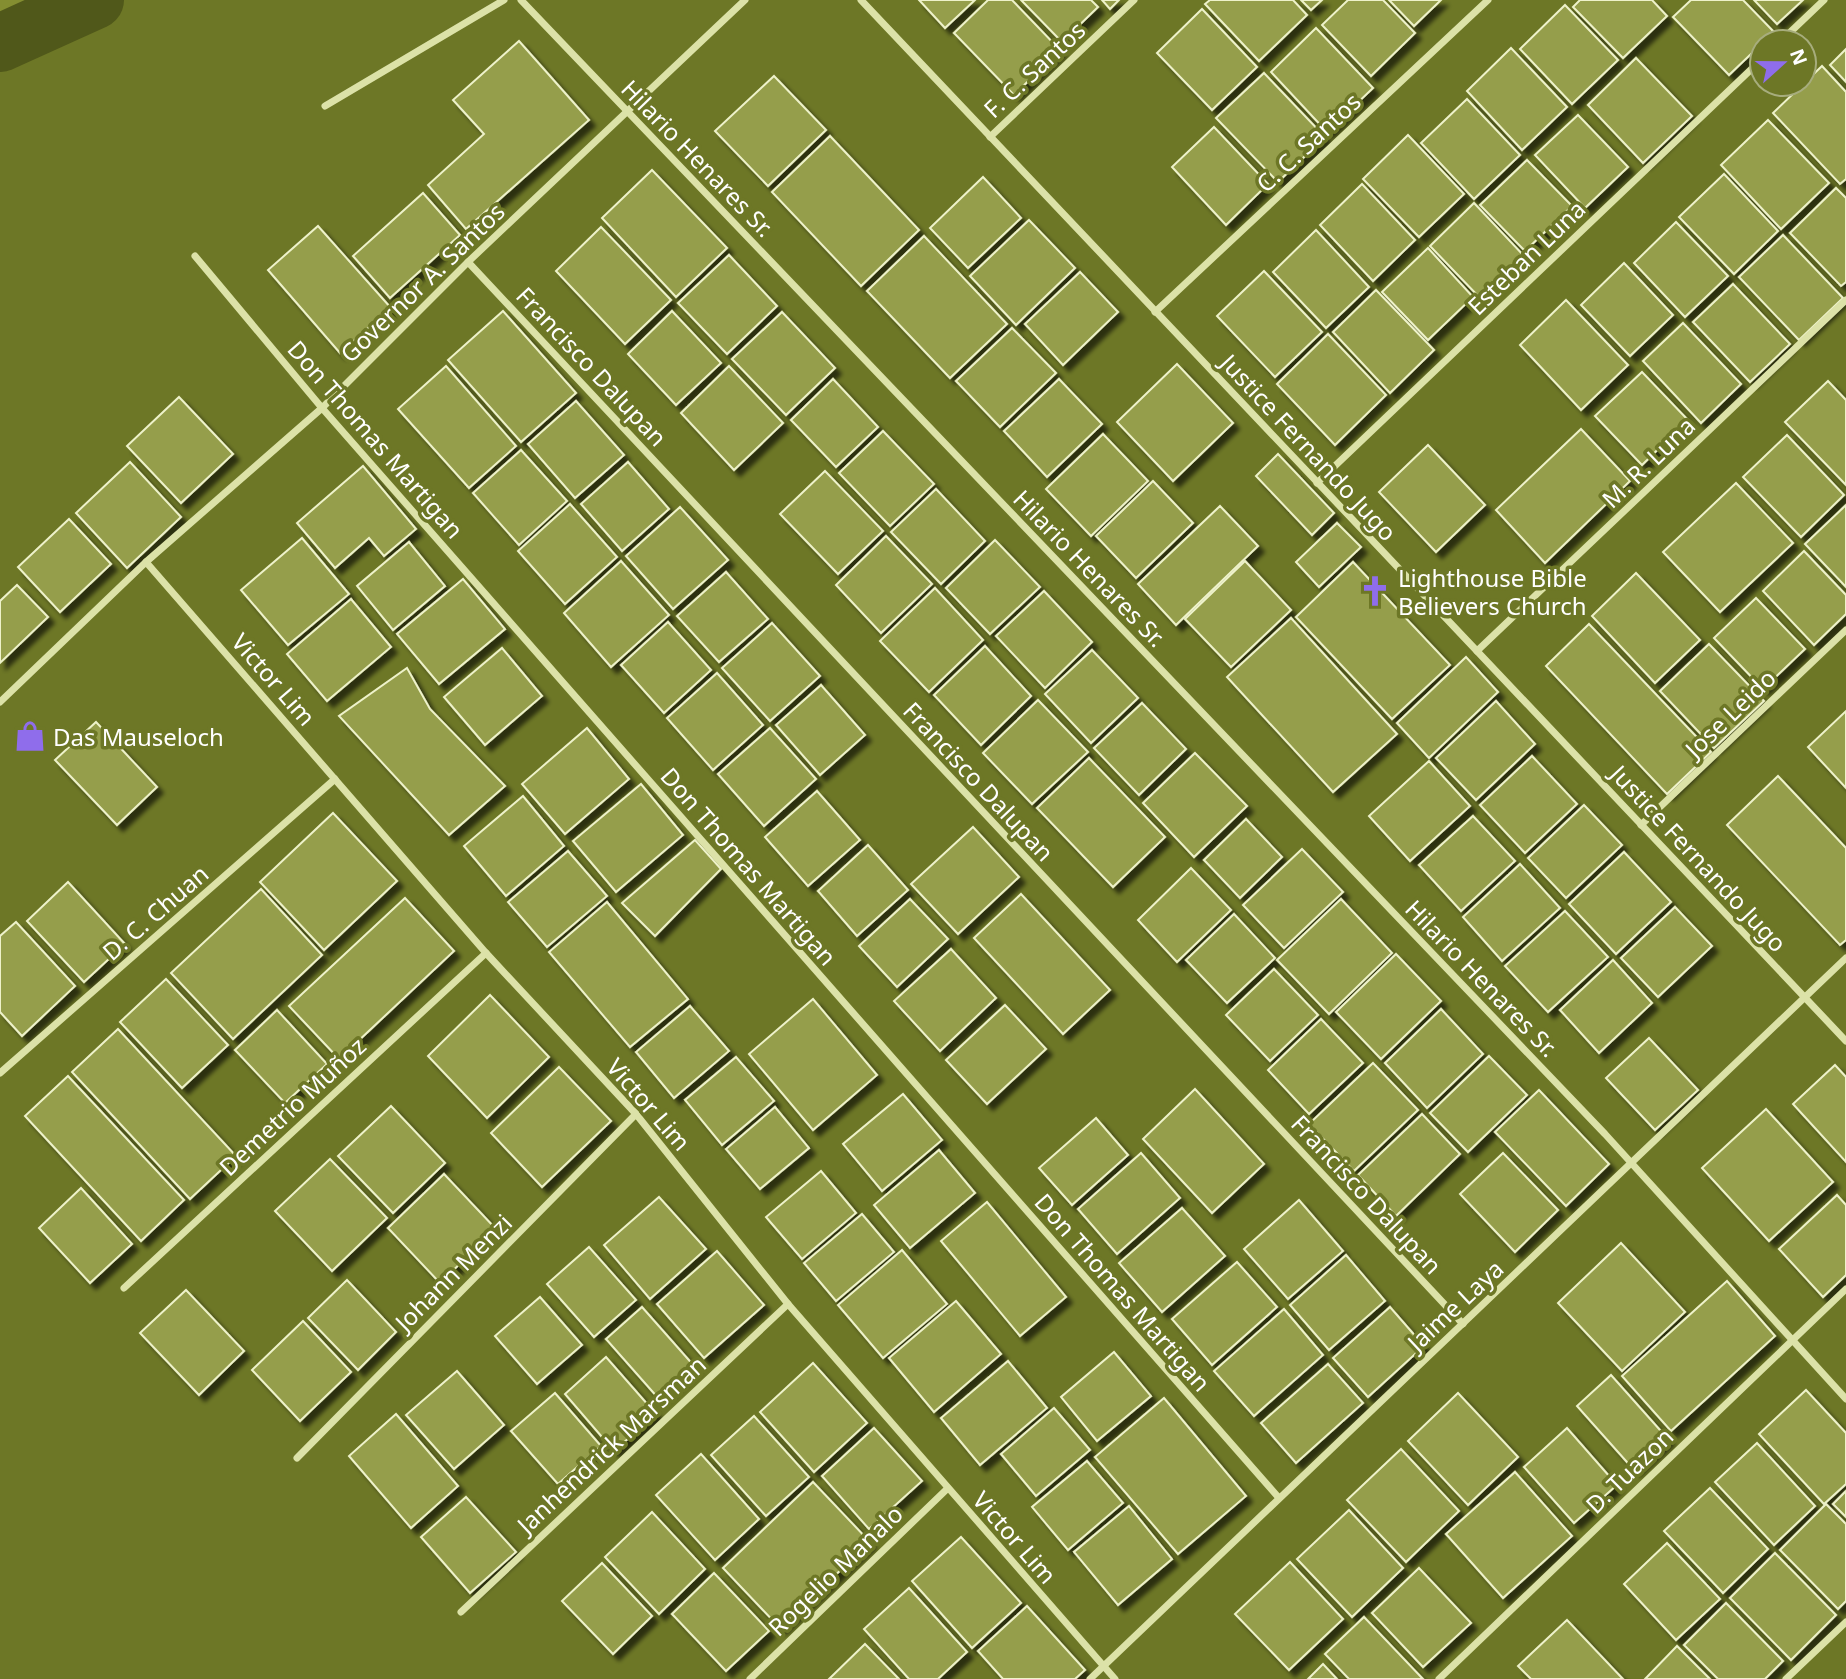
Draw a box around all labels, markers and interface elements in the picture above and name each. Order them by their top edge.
street label: F. C. Santos [976,13,1092,125]
north arrow [1748,28,1818,98]
text: N [1784,45,1814,69]
street label: Hilario Henares Sr. [614,72,782,244]
street label: C. C. Santos [1249,85,1367,199]
street label: Esteban Luna [1460,192,1592,322]
street label: Governor A. Santos [333,195,511,369]
street label: Francisco Dalupan [509,279,675,453]
street label: Don Thomas Martigan [281,333,471,545]
street label: Justice Fernando Jugo [1212,345,1404,548]
street label: M. R. Luna [1594,409,1702,515]
street label: Hilario Henares Sr. [1006,482,1174,654]
place label: Lighthouse Bible Believers Church [1398,561,1587,622]
church icon: Lighthouse Bible Believers Church [1358,574,1392,608]
street label: Victor Lim [225,626,323,732]
street label: Jose Leido [1676,662,1782,766]
street label: Francisco Dalupan [896,694,1062,868]
shop icon: Das Mauseloch [13,719,47,753]
place label: Das Mauseloch [53,720,224,753]
street label: Justice Fernando Jugo [1602,756,1794,959]
street label: Don Thomas Martigan [654,760,844,972]
street label: D. C. Chuan [95,857,215,967]
street label: Hilario Henares Sr. [1398,892,1566,1064]
street label: Demetrio Muñoz [211,1029,373,1183]
street label: Victor Lim [600,1051,698,1157]
street label: Francisco Dalupan [1284,1107,1450,1281]
street label: Don Thomas Martigan [1028,1186,1218,1398]
street label: Johann Menzi [386,1206,519,1339]
street label: Jaime Laya [1398,1252,1510,1359]
street label: Janhendrick Marsman [508,1348,713,1542]
street label: D. Tuazon [1578,1420,1680,1520]
street label: Victor Lim [966,1484,1064,1590]
street label: Rogelio Manalo [761,1497,909,1643]

